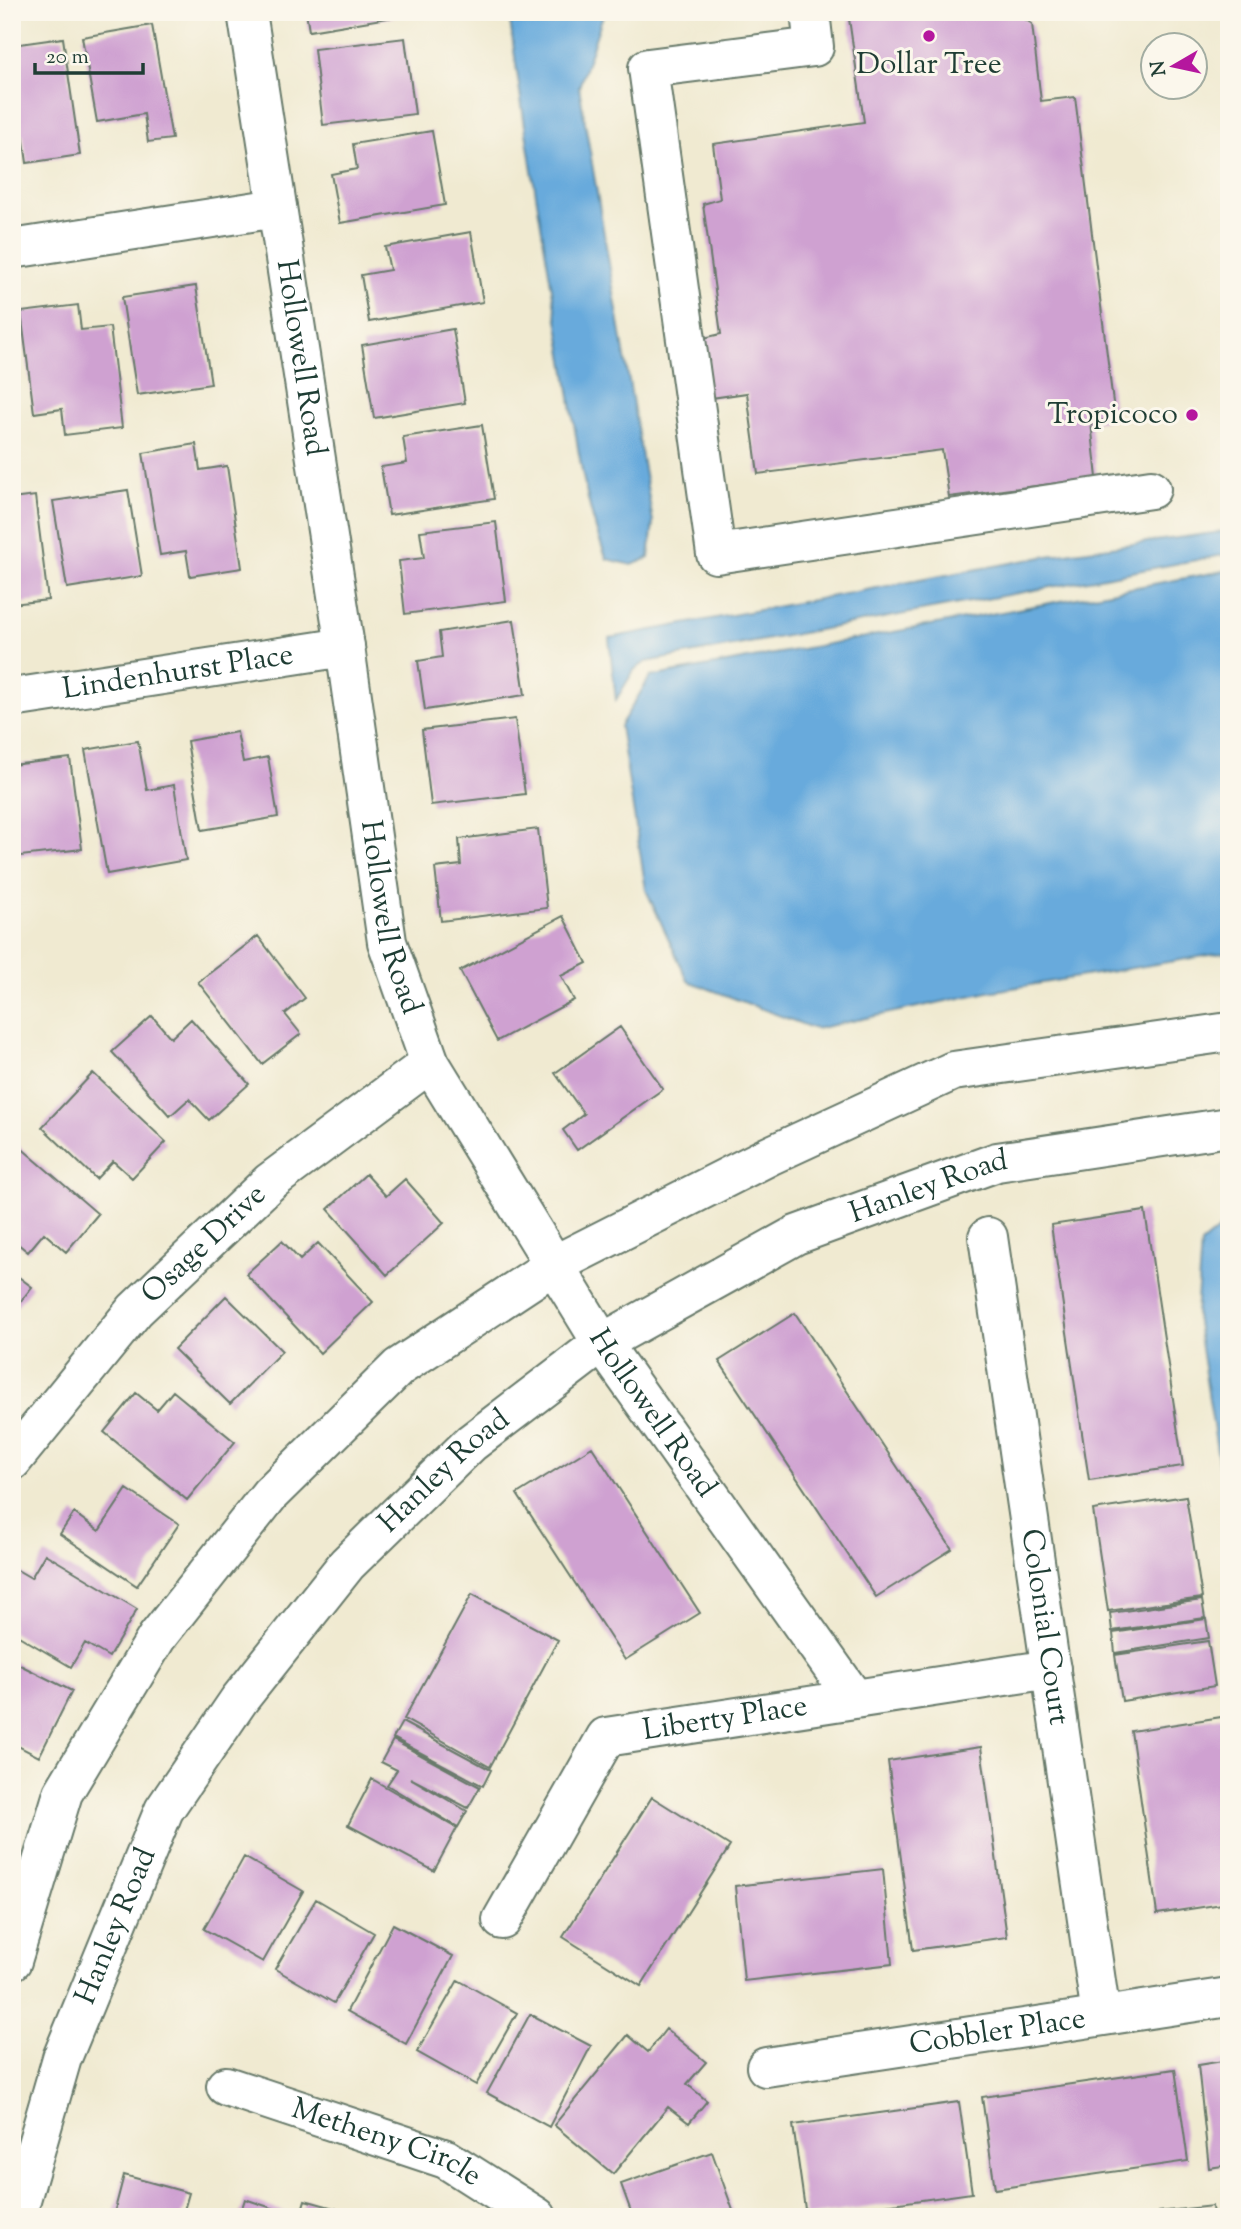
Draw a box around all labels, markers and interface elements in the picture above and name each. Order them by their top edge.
marker: Dollar Tree [921,28,937,44]
scale bar [35,32,144,76]
north arrow [1140,32,1210,102]
text: 20 m [46,43,89,73]
place label: Dollar Tree [856,44,1002,87]
text: N [1145,59,1174,78]
street label: Hollowell Road [264,257,337,459]
place label: Tropicoco [1047,394,1178,437]
marker: Tropicoco [1184,407,1200,423]
street label: Lindenhurst Place [60,634,296,711]
street label: Hollowell Road [348,818,433,1020]
street label: Hanley Road [844,1139,1011,1235]
street label: Osage Drive [132,1175,276,1314]
street label: Hollowell Road [577,1321,727,1507]
street label: Hanley Road [369,1399,519,1543]
street label: Colonial Court [1009,1526,1080,1728]
street label: Liberty Place [640,1685,810,1753]
street label: Hanley Road [65,1841,168,2011]
street label: Cobbler Place [906,1997,1088,2067]
street label: Metheny Circle [286,2088,490,2198]

